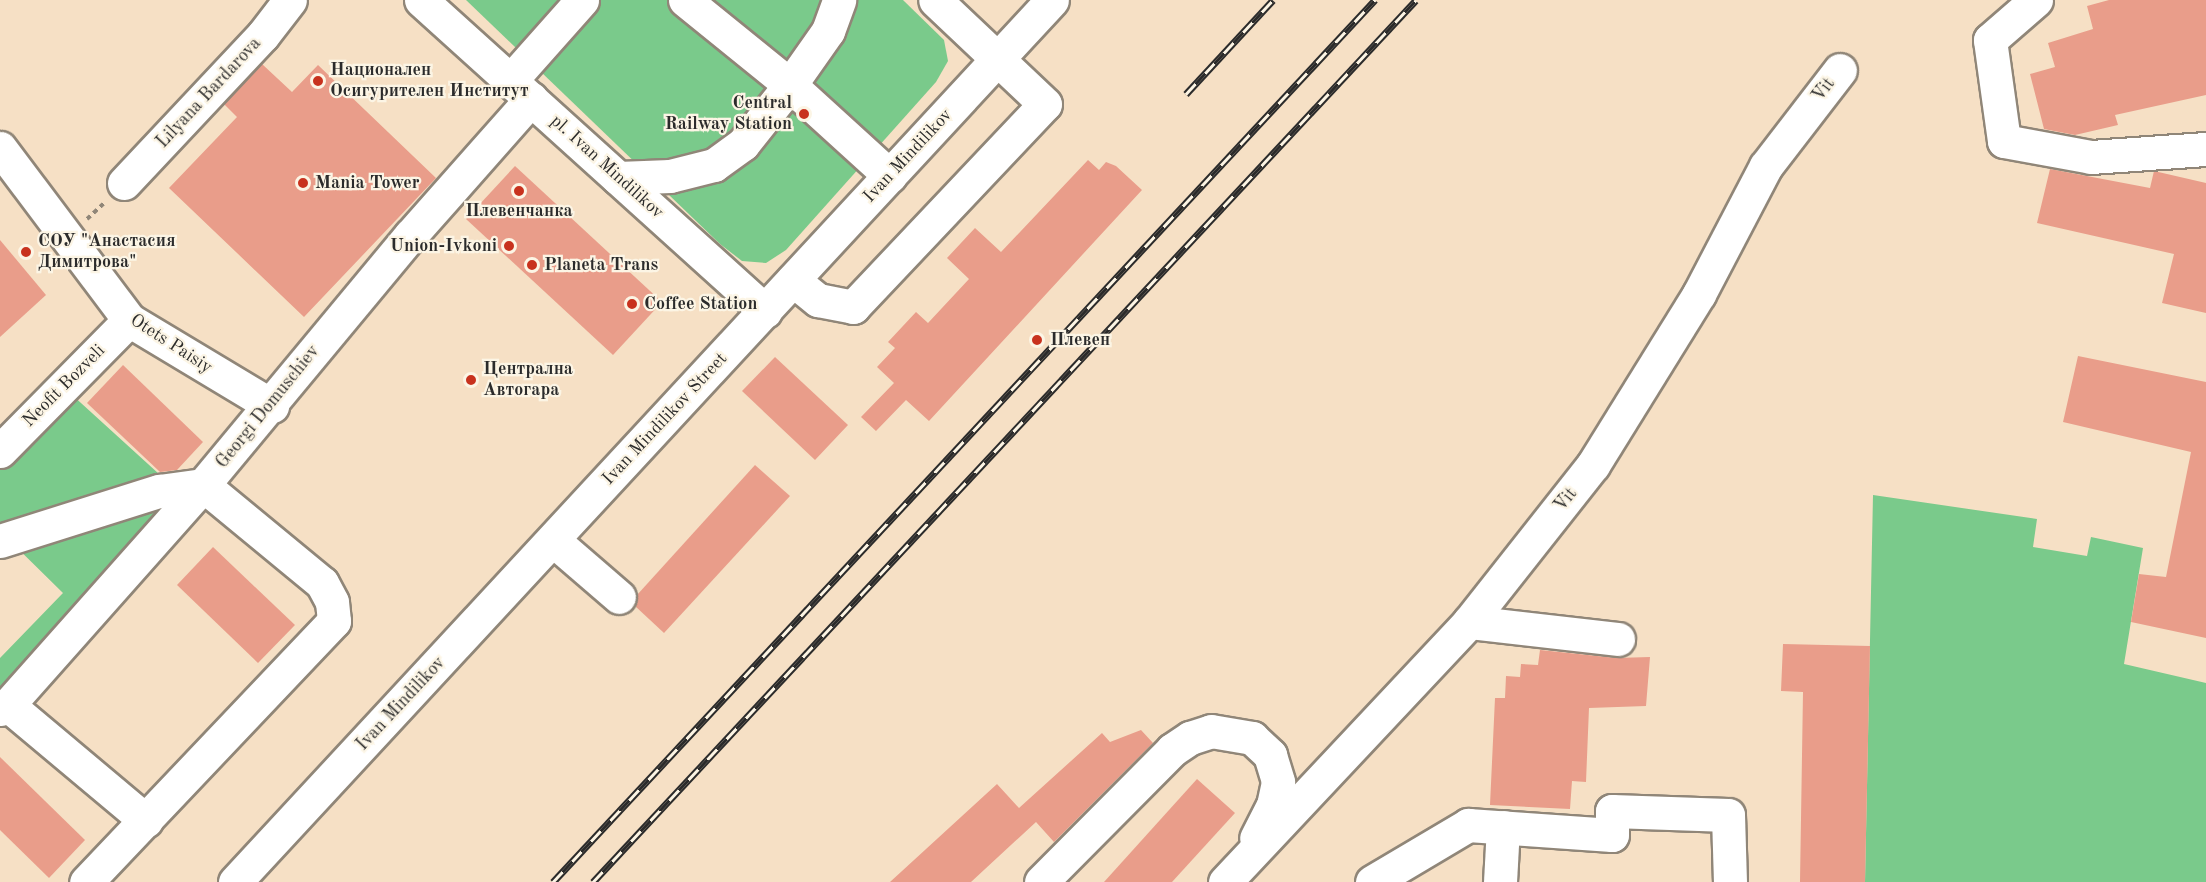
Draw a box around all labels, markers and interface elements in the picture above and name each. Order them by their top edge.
street label: Lilyana Bardarova [152,33,266,153]
place label: Национален Осигурителен Институт [330,60,529,103]
marker: Национален Осигурителен Институт [311,74,325,88]
street label: Vit [1808,74,1840,106]
place label: Central Railway Station [665,93,792,136]
street label: Ivan Mindilikov [859,105,957,207]
marker: Central Railway Station [797,107,811,121]
street label: pl. Ivan Mindilikov [546,111,668,223]
place label: Mania Tower [315,172,419,194]
marker: Mania Tower [296,176,310,190]
marker: Плевенчанка [512,184,526,198]
place label: Плевенчанка [465,200,573,222]
place label: СОУ "Анастасия Димитрова" [38,231,176,274]
place label: Union-Ivkoni [390,235,497,257]
marker: Union-Ivkoni [502,239,516,253]
marker: СОУ "Анастасия Димитрова" [19,245,33,259]
place label: Planeta Trans [544,254,658,276]
marker: Planeta Trans [525,258,539,272]
place label: Coffee Station [644,293,757,315]
marker: Coffee Station [625,297,639,311]
street label: Otets Paisiy [126,309,216,379]
place label: Плевен [1050,329,1110,351]
marker: Плевен [1028,331,1046,349]
street label: Neofit Bozveli [18,340,110,432]
street label: Georgi Domuschiev [212,341,324,473]
street label: Ivan Mindilikov Street [598,348,732,490]
place label: Централна Автогара [483,359,573,401]
marker: Централна Автогара [464,373,478,387]
street label: Vit [1550,484,1582,516]
street label: Ivan Mindilikov [352,653,450,755]

